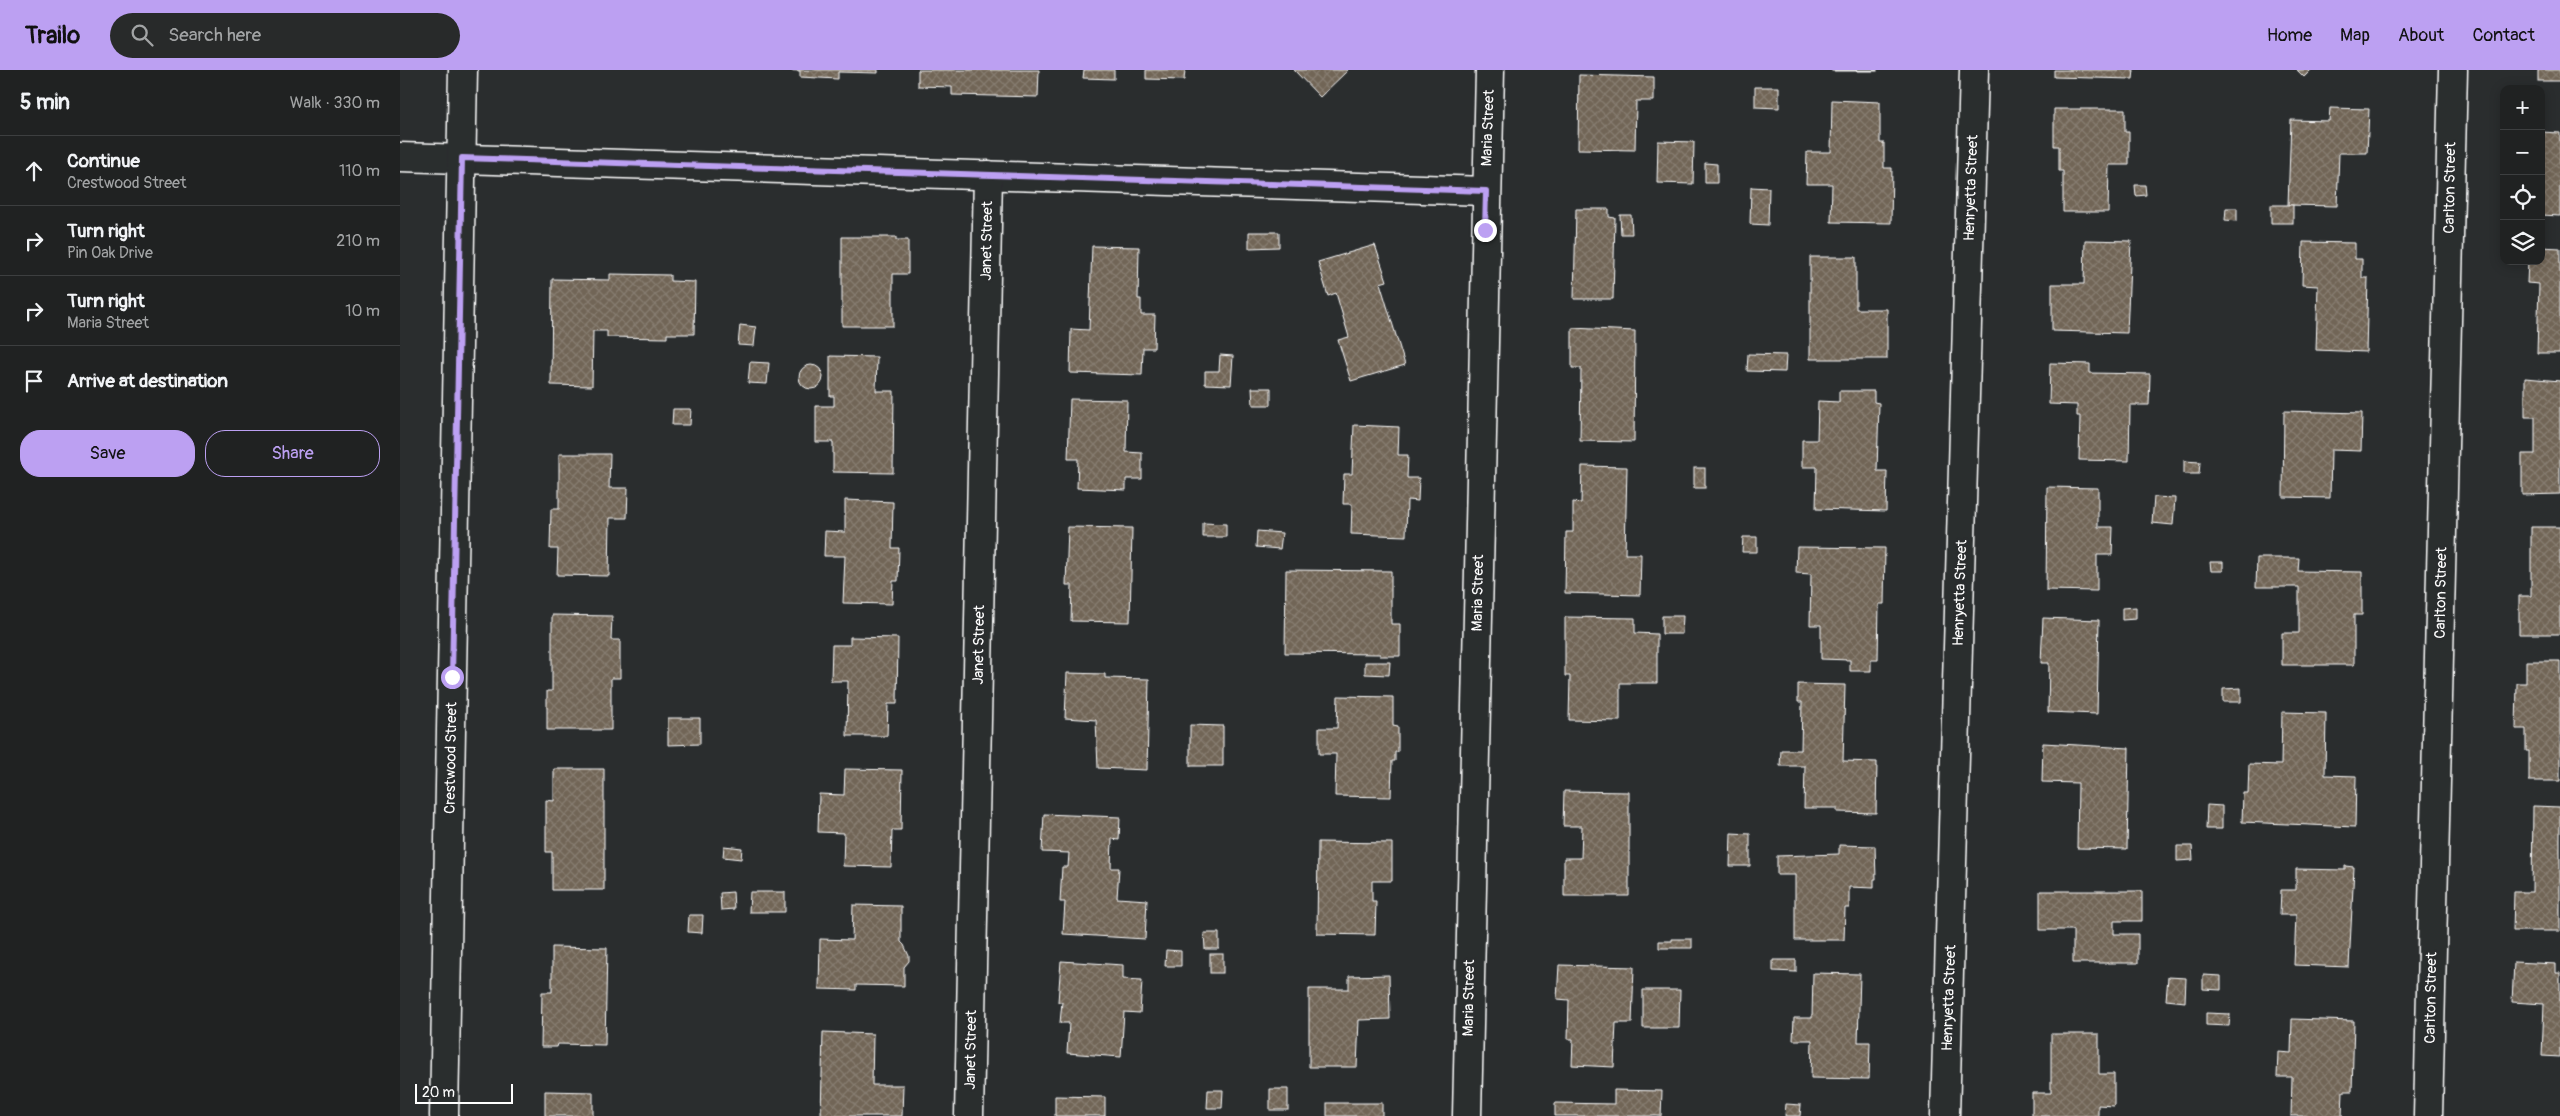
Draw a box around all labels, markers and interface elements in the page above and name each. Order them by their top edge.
search box [110,13,460,58]
text: Trailo [25,21,80,50]
icon: search [128,21,156,49]
text: Search here [168,23,261,47]
text: Home [2267,24,2312,47]
text: Map [2340,24,2370,47]
text: About [2398,24,2444,47]
text: Contact [2472,24,2535,47]
map controls [2500,85,2545,265]
button: + [2500,85,2545,130]
street label: Maria Street [1477,88,1499,167]
text: 5 min [20,89,70,116]
text: Walk · 330 m [290,93,380,113]
button: − [2500,130,2545,175]
street label: Henryetta Street [1960,134,1982,242]
street label: Carlton Street [2440,141,2460,234]
text: Continue [67,149,140,173]
icon: ahead [20,157,48,185]
text: 110 m [339,161,380,181]
text: Crestwood Street [67,173,186,193]
button: locate [2500,175,2545,220]
street label: Janet Street [977,200,997,281]
text: Turn right [67,219,145,243]
route end [1474,219,1497,242]
button: layers [2500,220,2545,265]
icon: right [20,227,48,255]
text: 210 m [336,231,380,251]
text: Pin Oak Drive [67,243,153,263]
text: Turn right [67,289,145,313]
icon: right [20,297,48,325]
text: 10 m [345,301,380,321]
text: Maria Street [67,313,149,333]
icon: arrive [20,367,48,395]
text: Arrive at destination [67,369,228,393]
button: Save [20,430,195,477]
button: Share [205,430,380,477]
street label: Henryetta Street [1949,539,1971,647]
street label: Carlton Street [2431,546,2451,639]
street label: Maria Street [1468,554,1488,632]
street label: Janet Street [969,604,989,685]
route start [441,666,464,689]
street label: Crestwood Street [441,701,461,814]
street label: Henryetta Street [1938,944,1960,1052]
street label: Carlton Street [2421,951,2441,1044]
street label: Maria Street [1459,959,1479,1037]
street label: Janet Street [961,1009,981,1090]
scale bar [415,1081,512,1104]
text: 20 m [422,1084,455,1101]

